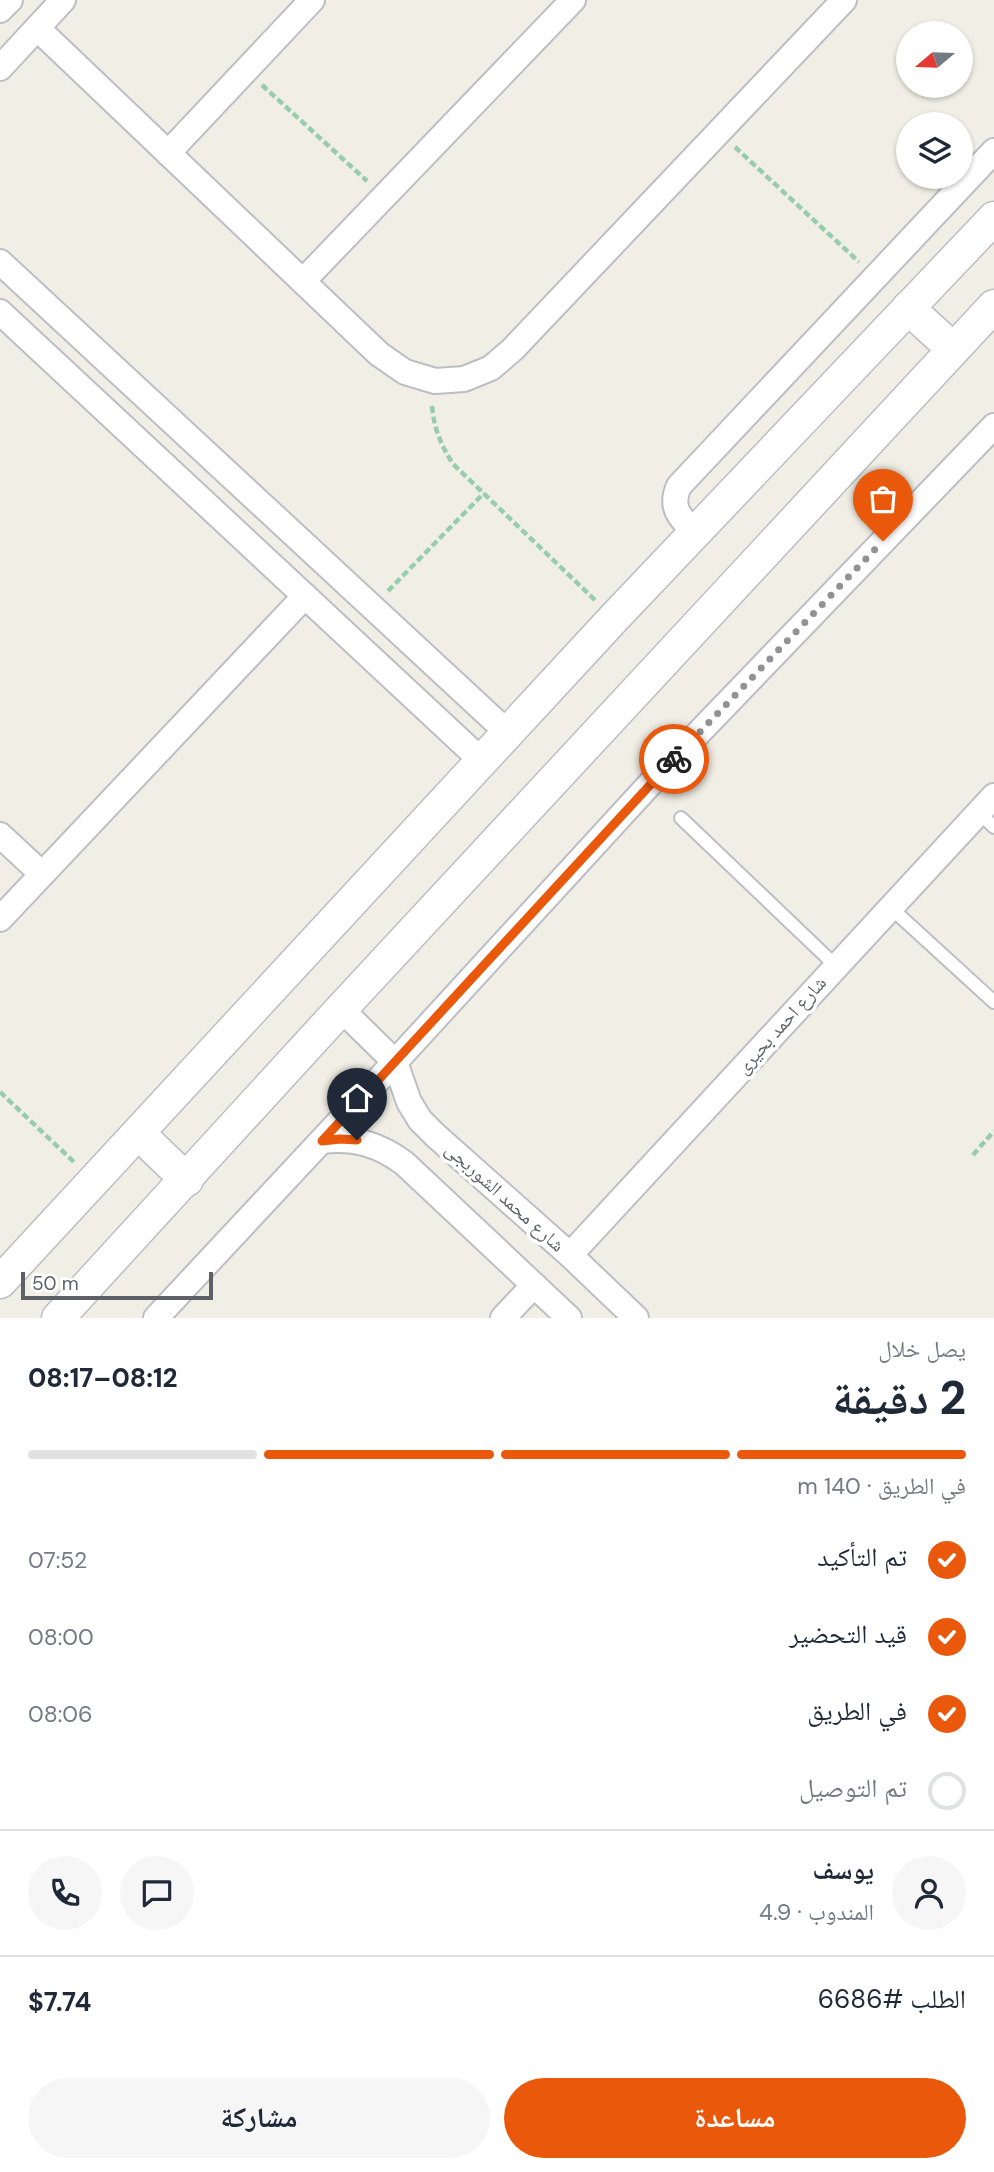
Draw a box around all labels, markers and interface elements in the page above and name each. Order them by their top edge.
north arrow [896,21,973,98]
map controls [896,21,973,189]
button: layers [896,112,973,189]
pin [853,469,913,541]
icon: bag [864,480,902,518]
courier [639,724,709,794]
icon: bike [655,740,693,778]
street label: شارع احمد بحيرى [730,971,832,1079]
pin [327,1068,387,1140]
icon: home [338,1079,376,1117]
street label: شارع محمد الشوربجى [440,1137,570,1257]
scale bar [21,1269,214,1301]
text: 50 m [32,1271,79,1296]
text: يصل خلال [878,1334,966,1364]
text: 08:12–08:17 [28,1361,178,1395]
text: 2 دقيقة [832,1368,966,1428]
text: في الطريق · 140 m [797,1471,966,1501]
text: تم التأكيد [817,1540,907,1574]
icon: check [928,1541,966,1579]
text: 07:52 [28,1545,87,1575]
text: قيد التحضير [789,1617,907,1651]
icon: check [928,1618,966,1656]
text: 08:00 [28,1622,94,1652]
text: في الطريق [807,1694,907,1728]
icon: check [928,1695,966,1733]
text: 08:06 [28,1699,93,1729]
text: تم التوصيل [799,1771,907,1805]
text: يوسف [813,1853,874,1887]
button: phone [28,1856,102,1930]
button: chat [120,1856,194,1930]
button: person [892,1856,966,1930]
text: المندوب · 4.9 [759,1897,874,1927]
text: الطلب #6686 [818,1982,966,2016]
text: $7.74 [28,1985,91,2019]
button: مشاركة [28,2078,490,2158]
button: مساعدة [504,2078,966,2158]

